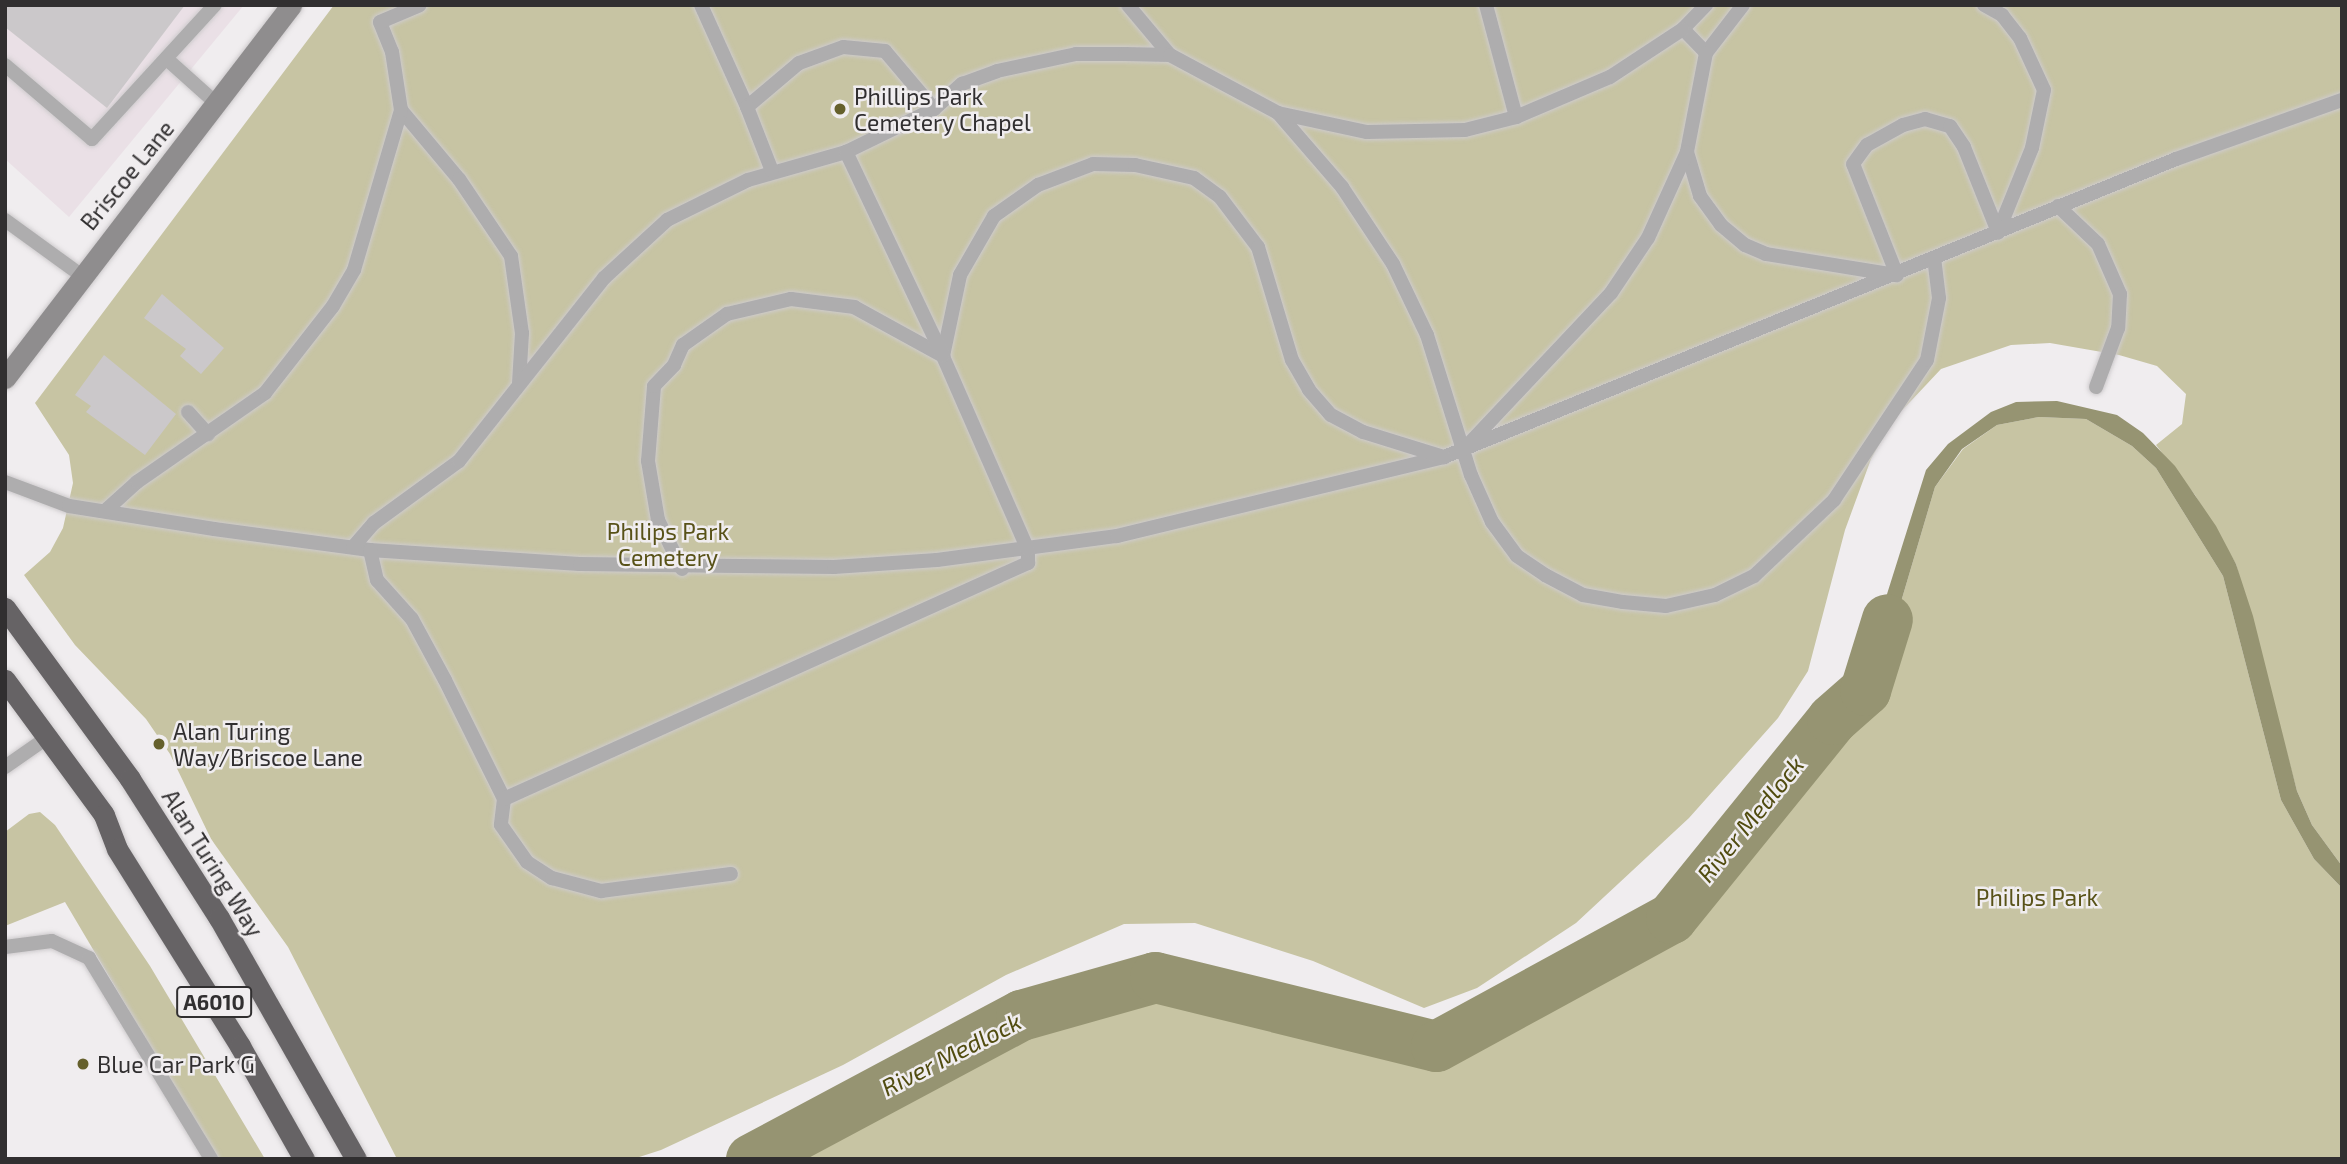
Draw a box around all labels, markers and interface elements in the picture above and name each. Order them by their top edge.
place label: Phillips Park Cemetery Chapel [854,82,1031,136]
marker: Phillips Park Cemetery Chapel [832,101,848,117]
street label: Briscoe Lane [75,115,179,235]
park label: Philips Park Cemetery [607,517,729,571]
place label: Alan Turing Way/Briscoe Lane [173,717,363,771]
marker: Alan Turing Way/Briscoe Lane [151,736,167,752]
water label: River Medlock [1690,750,1810,888]
street label: Alan Turing Way [156,784,270,942]
park label: Philips Park [1976,883,2098,911]
road number: A6010 [176,984,252,1020]
water label: River Medlock [876,1006,1026,1102]
place label: Blue Car Park G [97,1050,255,1078]
marker: Blue Car Park G [75,1056,91,1072]

